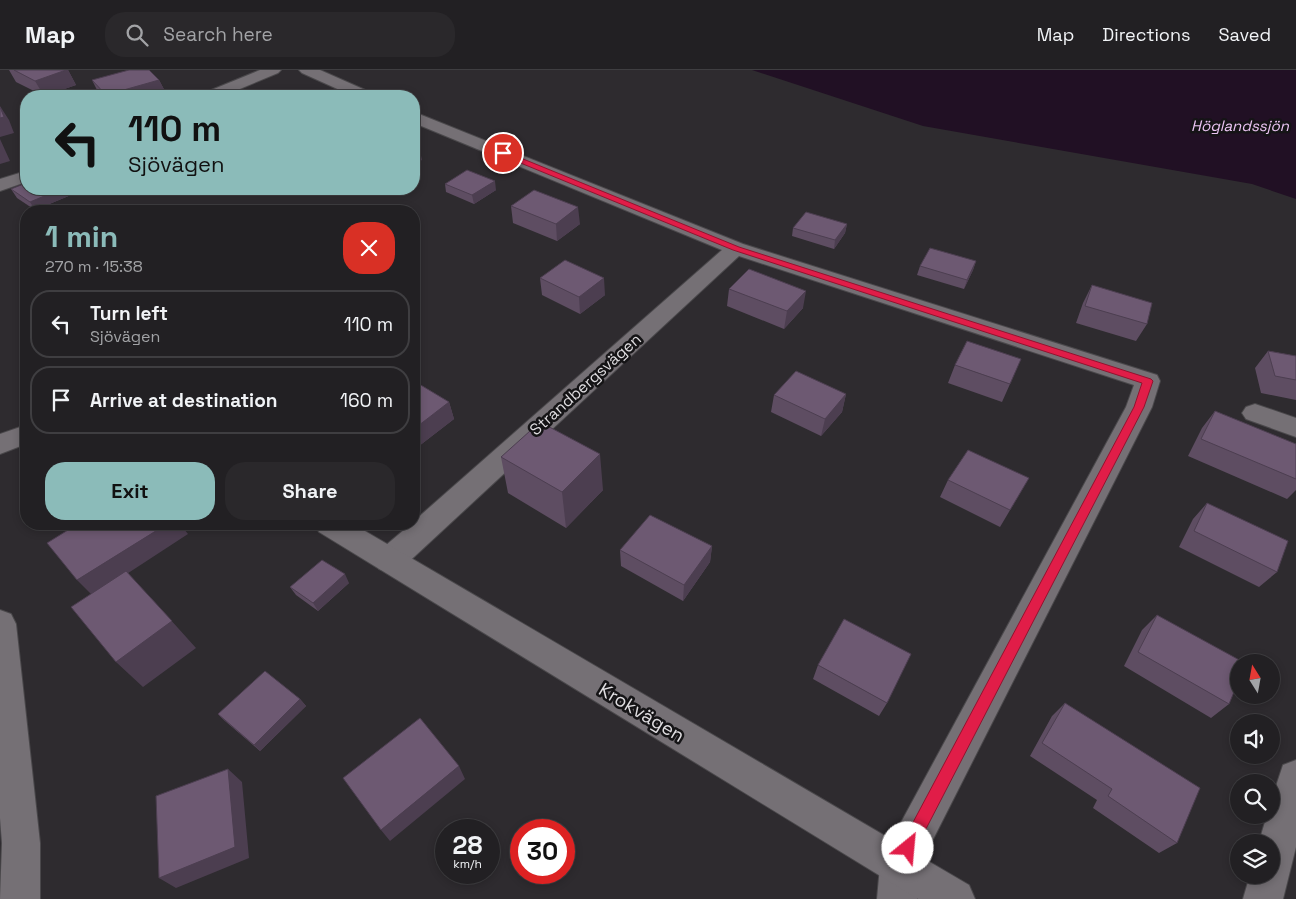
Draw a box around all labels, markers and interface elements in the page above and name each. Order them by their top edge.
search box [105,12,455,57]
text: Map [25,19,75,50]
icon: search [123,21,151,49]
text: Search here [163,22,273,47]
text: Map [1037,23,1074,46]
text: Directions [1102,23,1191,46]
text: Saved [1219,23,1271,46]
text: 110 m [128,107,221,151]
icon: left [45,110,110,175]
water label: Höglandssjön [1191,116,1290,135]
pin [482,132,524,174]
icon: arrive [489,139,517,167]
text: Sjövägen [128,150,225,178]
text: 1 min [45,217,118,256]
button: close [343,222,395,274]
text: 270 m · 15:38 [45,256,143,277]
text: Turn left [90,301,168,326]
icon: left [47,310,75,338]
text: 110 m [344,312,393,337]
text: Sjövägen [90,326,160,347]
street label: Strandbergsvägen [525,329,646,440]
icon: arrive [47,386,75,414]
text: Arrive at destination [90,388,278,413]
text: 160 m [340,388,393,413]
button: Exit [45,462,215,520]
button: Share [225,462,395,520]
north arrow [1230,654,1280,704]
map controls [1230,654,1280,884]
street label: Krokvägen [594,677,689,748]
button: sound [1230,714,1280,764]
button: search [1230,774,1280,824]
speed limit sign: 30 [510,819,575,884]
position arrow [881,821,933,873]
text: 28 [453,829,482,861]
button: layers [1230,834,1280,884]
text: km/h [453,856,482,872]

